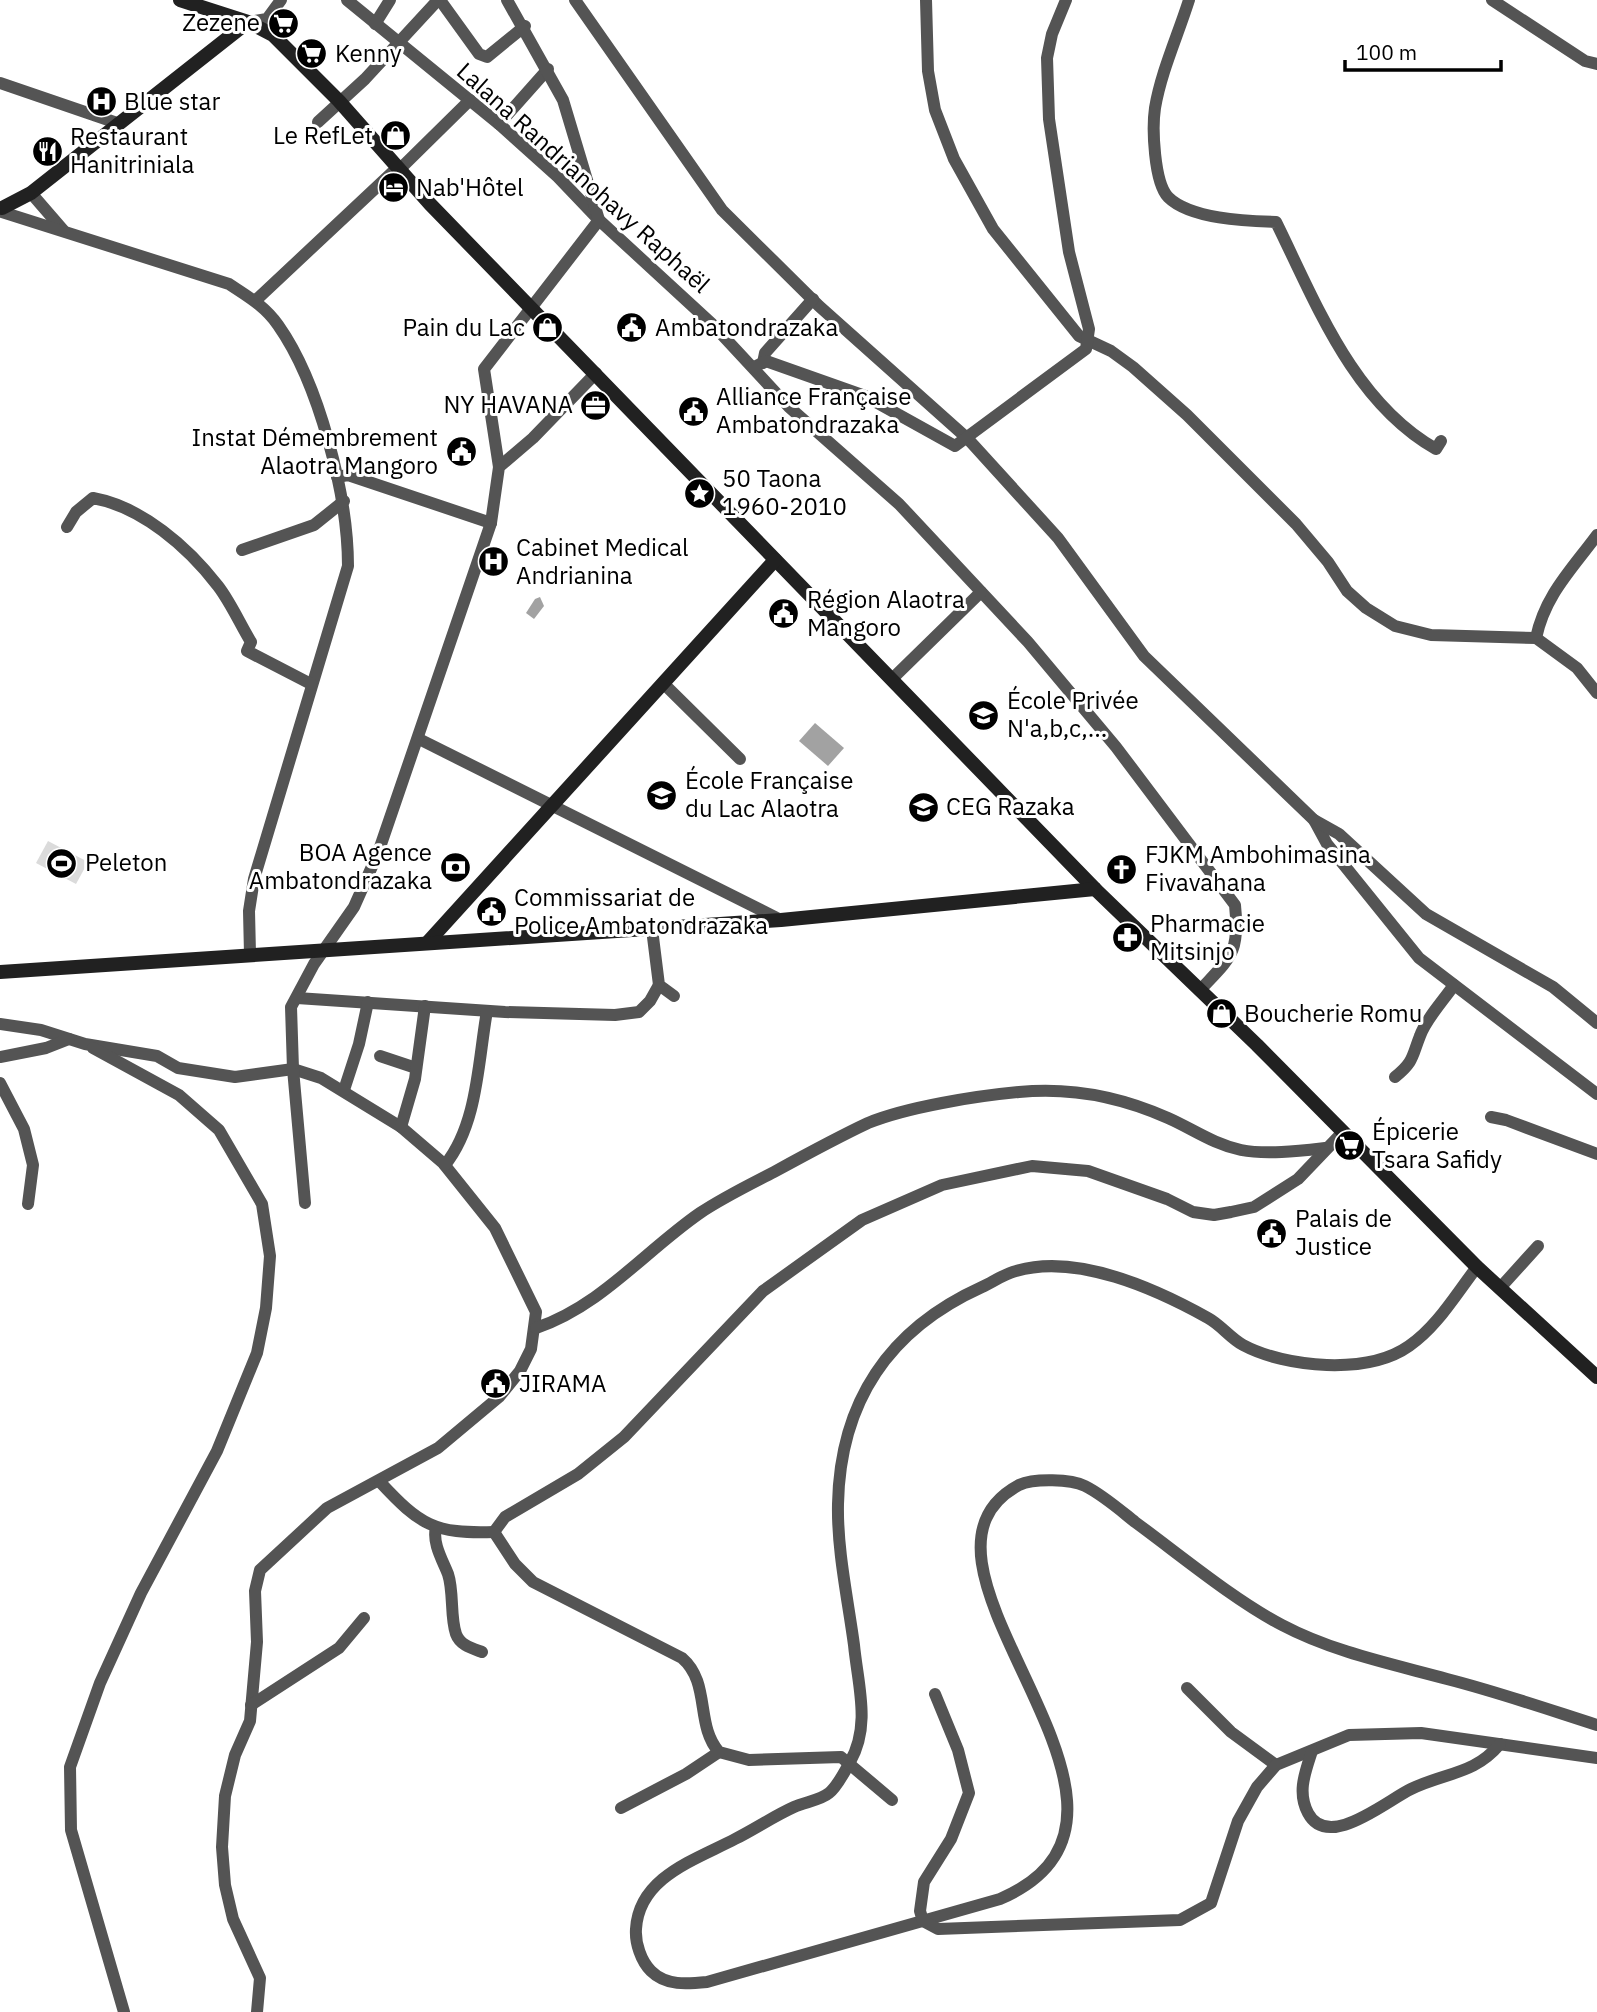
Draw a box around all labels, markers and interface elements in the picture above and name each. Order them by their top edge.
place label: Zezene [182,6,260,38]
supermarket icon: Zezene [266,6,300,40]
scale bar [1345,28,1501,72]
supermarket icon: Kenny [295,37,329,71]
place label: Kenny [335,37,402,69]
text: 100 m [1356,38,1417,66]
street label: Lalana Randrianohavy Raphaël [450,55,717,300]
hospital icon: Blue star [84,85,118,119]
place label: Blue star [124,85,220,117]
place label: Le RefLet [273,119,373,151]
shop icon: Le RefLet [379,119,413,153]
place label: Restaurant Hanitriniala [70,120,195,180]
restaurant icon: Restaurant Hanitriniala [30,134,64,168]
hotel icon: Nab'Hôtel [376,171,410,205]
place label: Nab'Hôtel [416,171,523,203]
place label: Pain du Lac [402,311,525,343]
shop icon: Pain du Lac [531,311,565,345]
public building icon: Ambatondrazaka [615,311,649,345]
place label: Ambatondrazaka [655,311,838,343]
place label: Alliance Française Ambatondrazaka [716,380,911,440]
place label: NY HAVANA [443,388,573,420]
office icon: NY HAVANA [579,388,613,422]
public building icon: Alliance Française Ambatondrazaka [676,394,710,428]
place label: Instat Démembrement Alaotra Mangoro [192,421,438,481]
public building icon: Instat Démembrement Alaotra Mangoro [444,435,478,469]
place label: 50 Taona 1960-2010 [722,462,847,522]
place icon: 50 Taona 1960-2010 [682,476,716,510]
place label: Cabinet Medical Andrianina [516,531,689,591]
hospital icon: Cabinet Medical Andrianina [476,545,510,579]
place label: Région Alaotra Mangoro [807,583,965,643]
public building icon: Région Alaotra Mangoro [767,597,801,631]
place label: École Privée N'a,b,c,... [1007,684,1139,744]
school or university icon: École Privée N'a,b,c,... [967,698,1001,732]
place label: École Française du Lac Alaotra [685,764,853,824]
school or university icon: École Française du Lac Alaotra [645,778,679,812]
school or university icon: CEG Razaka [906,790,940,824]
place label: CEG Razaka [946,790,1075,822]
place label: BOA Agence Ambatondrazaka [249,836,432,896]
place label: FJKM Ambohimasina Fivavahana [1145,838,1371,898]
sports icon: Peleton [45,846,79,880]
place label: Peleton [85,846,167,878]
bank icon: BOA Agence Ambatondrazaka [438,850,472,884]
church icon: FJKM Ambohimasina Fivavahana [1105,852,1139,886]
place label: Commissariat de Police Ambatondrazaka [514,881,768,941]
public building icon: Commissariat de Police Ambatondrazaka [474,895,508,929]
place label: Pharmacie Mitsinjo [1150,907,1265,967]
pharmacy icon: Pharmacie Mitsinjo [1110,921,1144,955]
shop icon: Boucherie Romu [1204,997,1238,1031]
place label: Boucherie Romu [1244,997,1422,1029]
place label: Épicerie Tsara Safidy [1372,1115,1502,1175]
supermarket icon: Épicerie Tsara Safidy [1332,1129,1366,1163]
place label: Palais de Justice [1295,1202,1392,1262]
public building icon: Palais de Justice [1255,1216,1289,1250]
public building icon: JIRAMA [479,1367,513,1401]
place label: JIRAMA [519,1367,606,1399]

